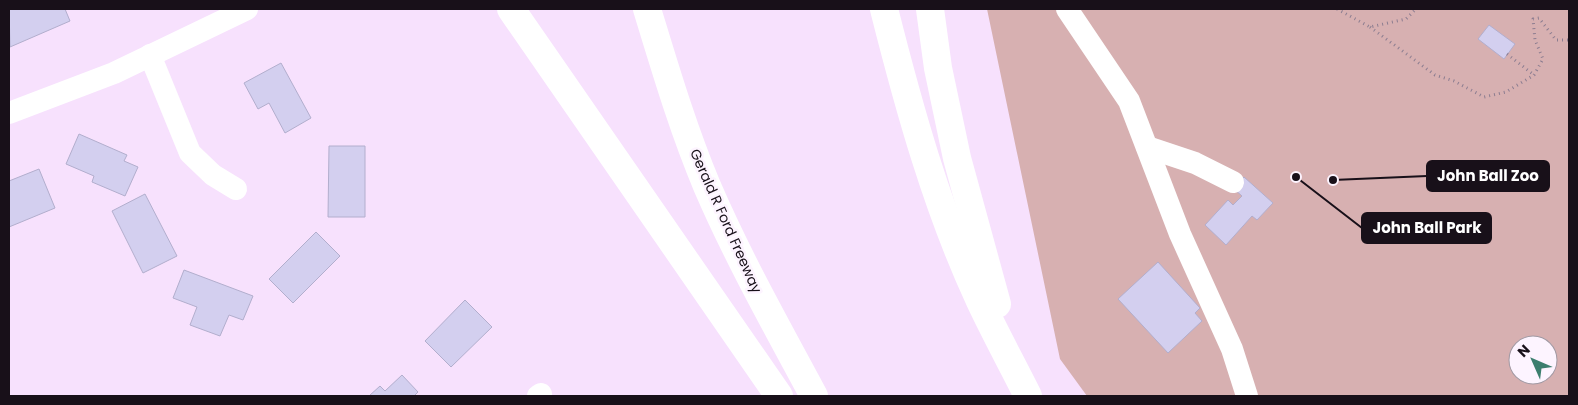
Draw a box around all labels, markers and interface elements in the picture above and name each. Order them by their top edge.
street label: Gerald R Ford Freeway [685,146,767,296]
callout: John Ball Zoo [1427,161,1549,191]
text: John Ball Zoo [1437,165,1539,186]
callout: John Ball Park [1362,213,1491,243]
text: John Ball Park [1373,217,1482,238]
north arrow [1508,335,1558,385]
text: N [1513,340,1535,362]

